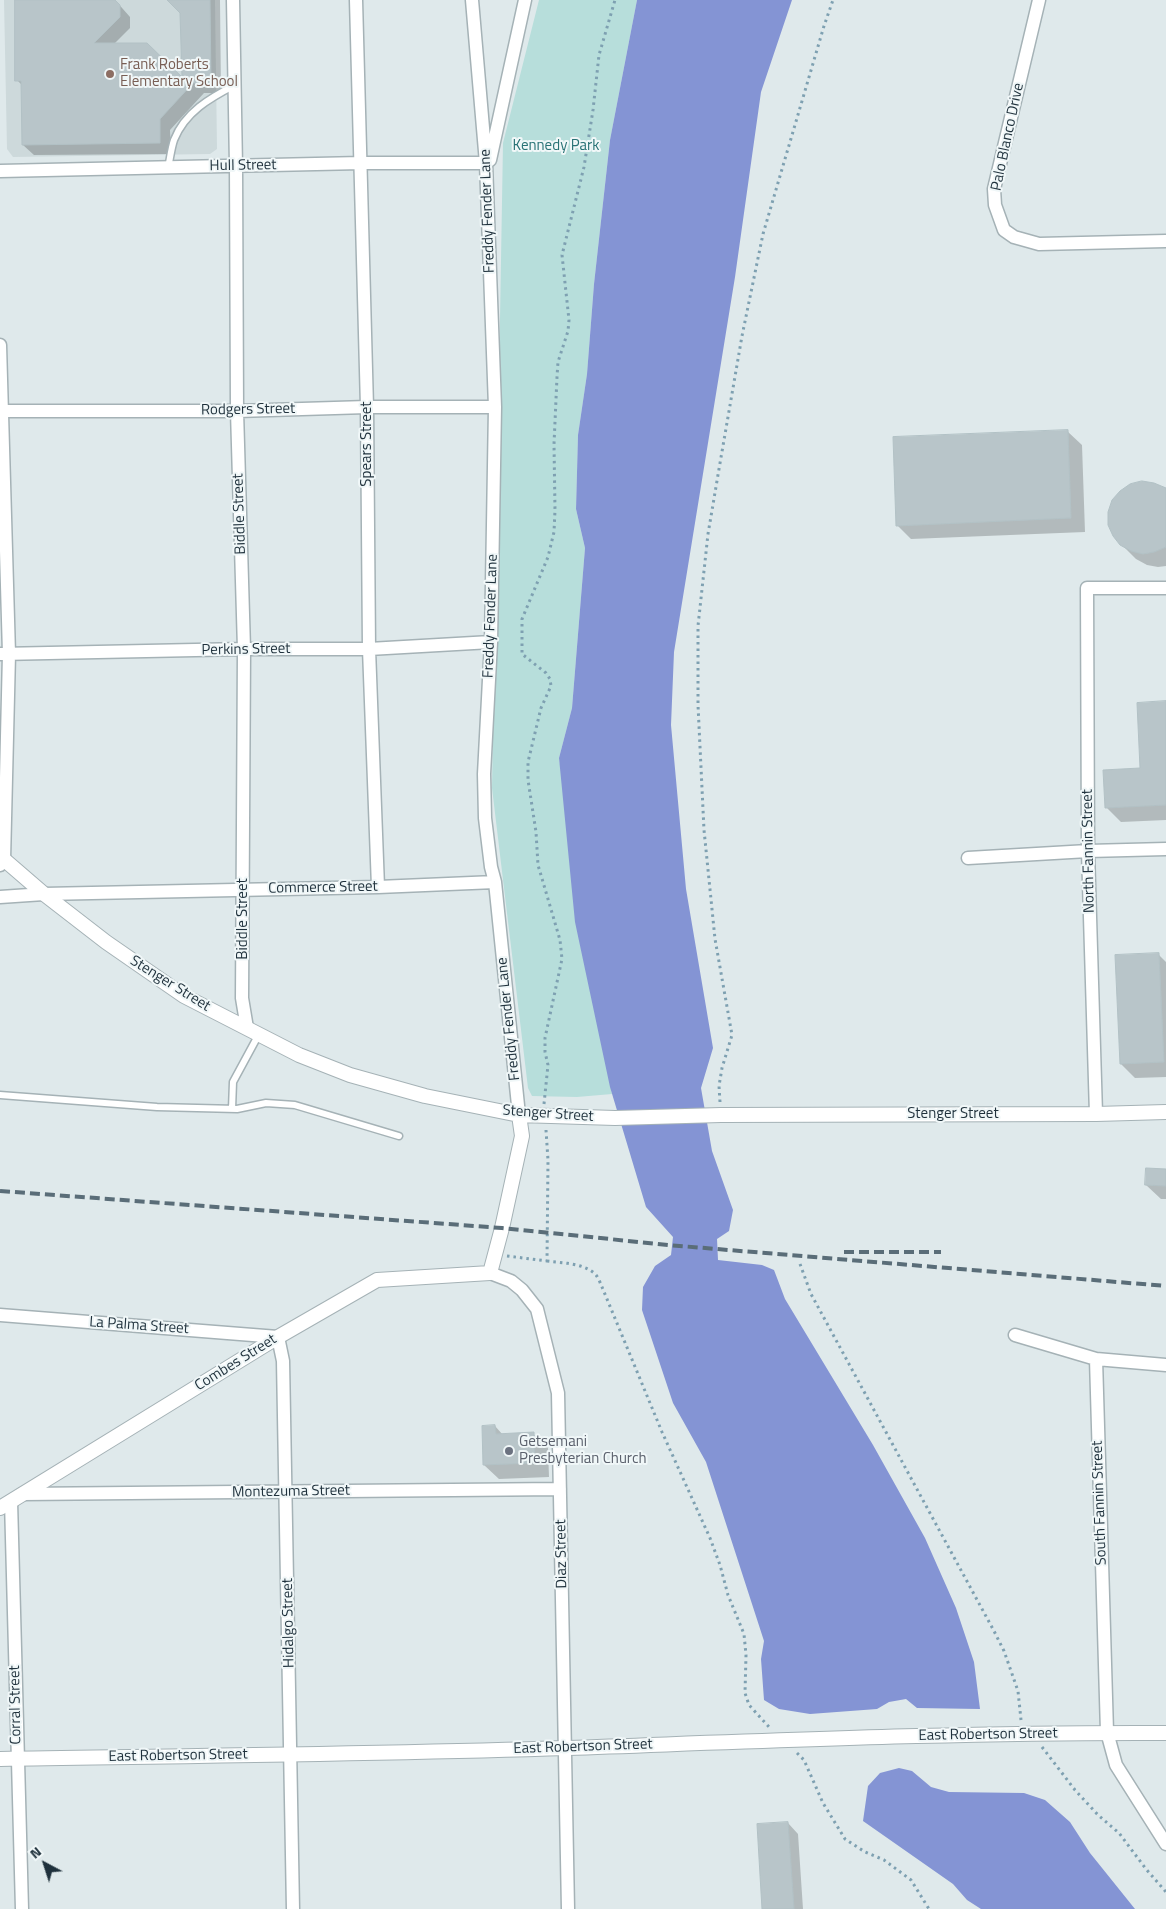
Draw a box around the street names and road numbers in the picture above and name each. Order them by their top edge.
street label: Palo Blanco Drive [988,81,1028,193]
street label: Freddy Fender Lane [477,149,499,273]
street label: Hull Street [209,156,277,176]
street label: Rodgers Street [201,400,295,420]
street label: Spears Street [358,401,376,487]
street label: Biddle Street [230,473,250,555]
street label: Freddy Fender Lane [480,554,502,678]
street label: Perkins Street [201,640,291,660]
street label: North Fannin Street [1079,789,1099,913]
street label: Biddle Street [234,878,252,960]
street label: Commerce Street [268,878,378,898]
street label: Stenger Street [127,952,213,1016]
street label: Freddy Fender Lane [494,956,524,1082]
street label: Stenger Street [502,1102,594,1126]
street label: Stenger Street [907,1105,999,1123]
street label: La Palma Street [89,1314,189,1338]
street label: Combes Street [192,1331,280,1395]
street label: South Fannin Street [1089,1440,1111,1566]
street label: Montezuma Street [232,1482,350,1502]
street label: Diaz Street [552,1519,572,1589]
street label: Hidalgo Street [279,1578,299,1668]
street label: Corral Street [6,1665,26,1745]
street label: East Robertson Street [918,1725,1058,1745]
street label: East Robertson Street [513,1736,653,1758]
street label: East Robertson Street [108,1746,248,1766]

